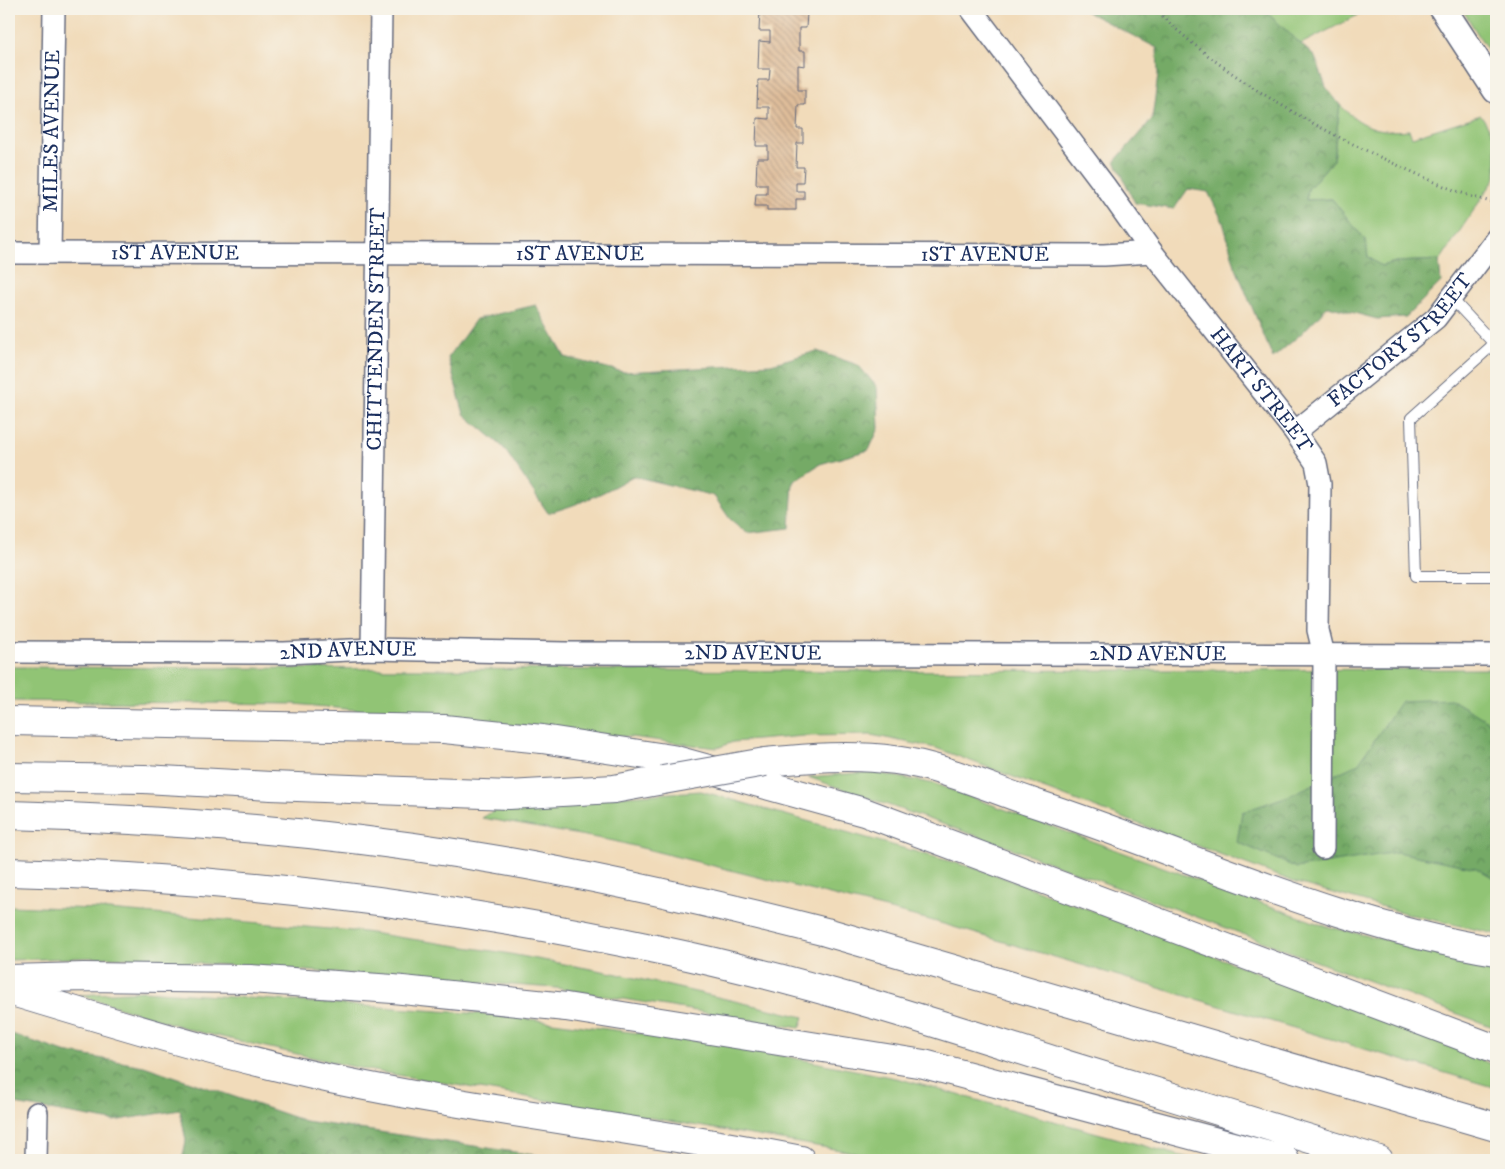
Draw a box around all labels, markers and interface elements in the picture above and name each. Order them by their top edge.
street label: MILES AVENUE [38,49,66,213]
street label: CHITTENDEN STREET [362,207,391,451]
street label: 1ST AVENUE [111,240,239,266]
street label: 1ST AVENUE [516,241,644,267]
street label: 1ST AVENUE [921,242,1049,268]
street label: FACTORY STREET [1323,268,1478,413]
street label: HART STREET [1204,322,1318,458]
street label: 2ND AVENUE [279,636,417,666]
street label: 2ND AVENUE [684,640,822,667]
street label: 2ND AVENUE [1089,641,1227,667]

